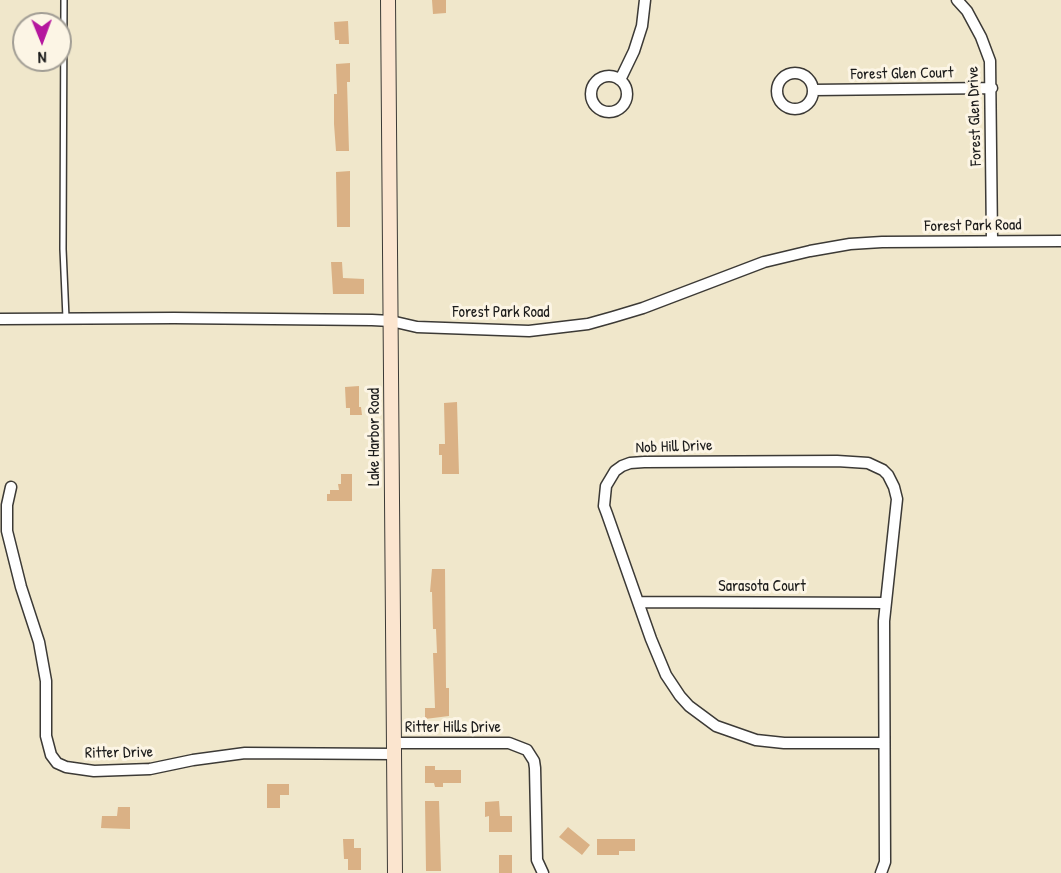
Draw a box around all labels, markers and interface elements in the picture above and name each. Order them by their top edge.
north arrow [12,12,72,72]
text: N [38,47,47,69]
street label: Forest Glen Court [850,64,954,84]
street label: Forest Glen Drive [964,66,986,166]
street label: Forest Park Road [924,216,1022,236]
street label: Forest Park Road [453,303,549,323]
street label: Lake Harbor Road [365,388,385,486]
street label: Nob Hill Drive [635,436,713,458]
street label: Sarasota Court [718,577,806,597]
street label: Ritter Hills Drive [405,718,501,738]
street label: Ritter Drive [85,743,153,763]

